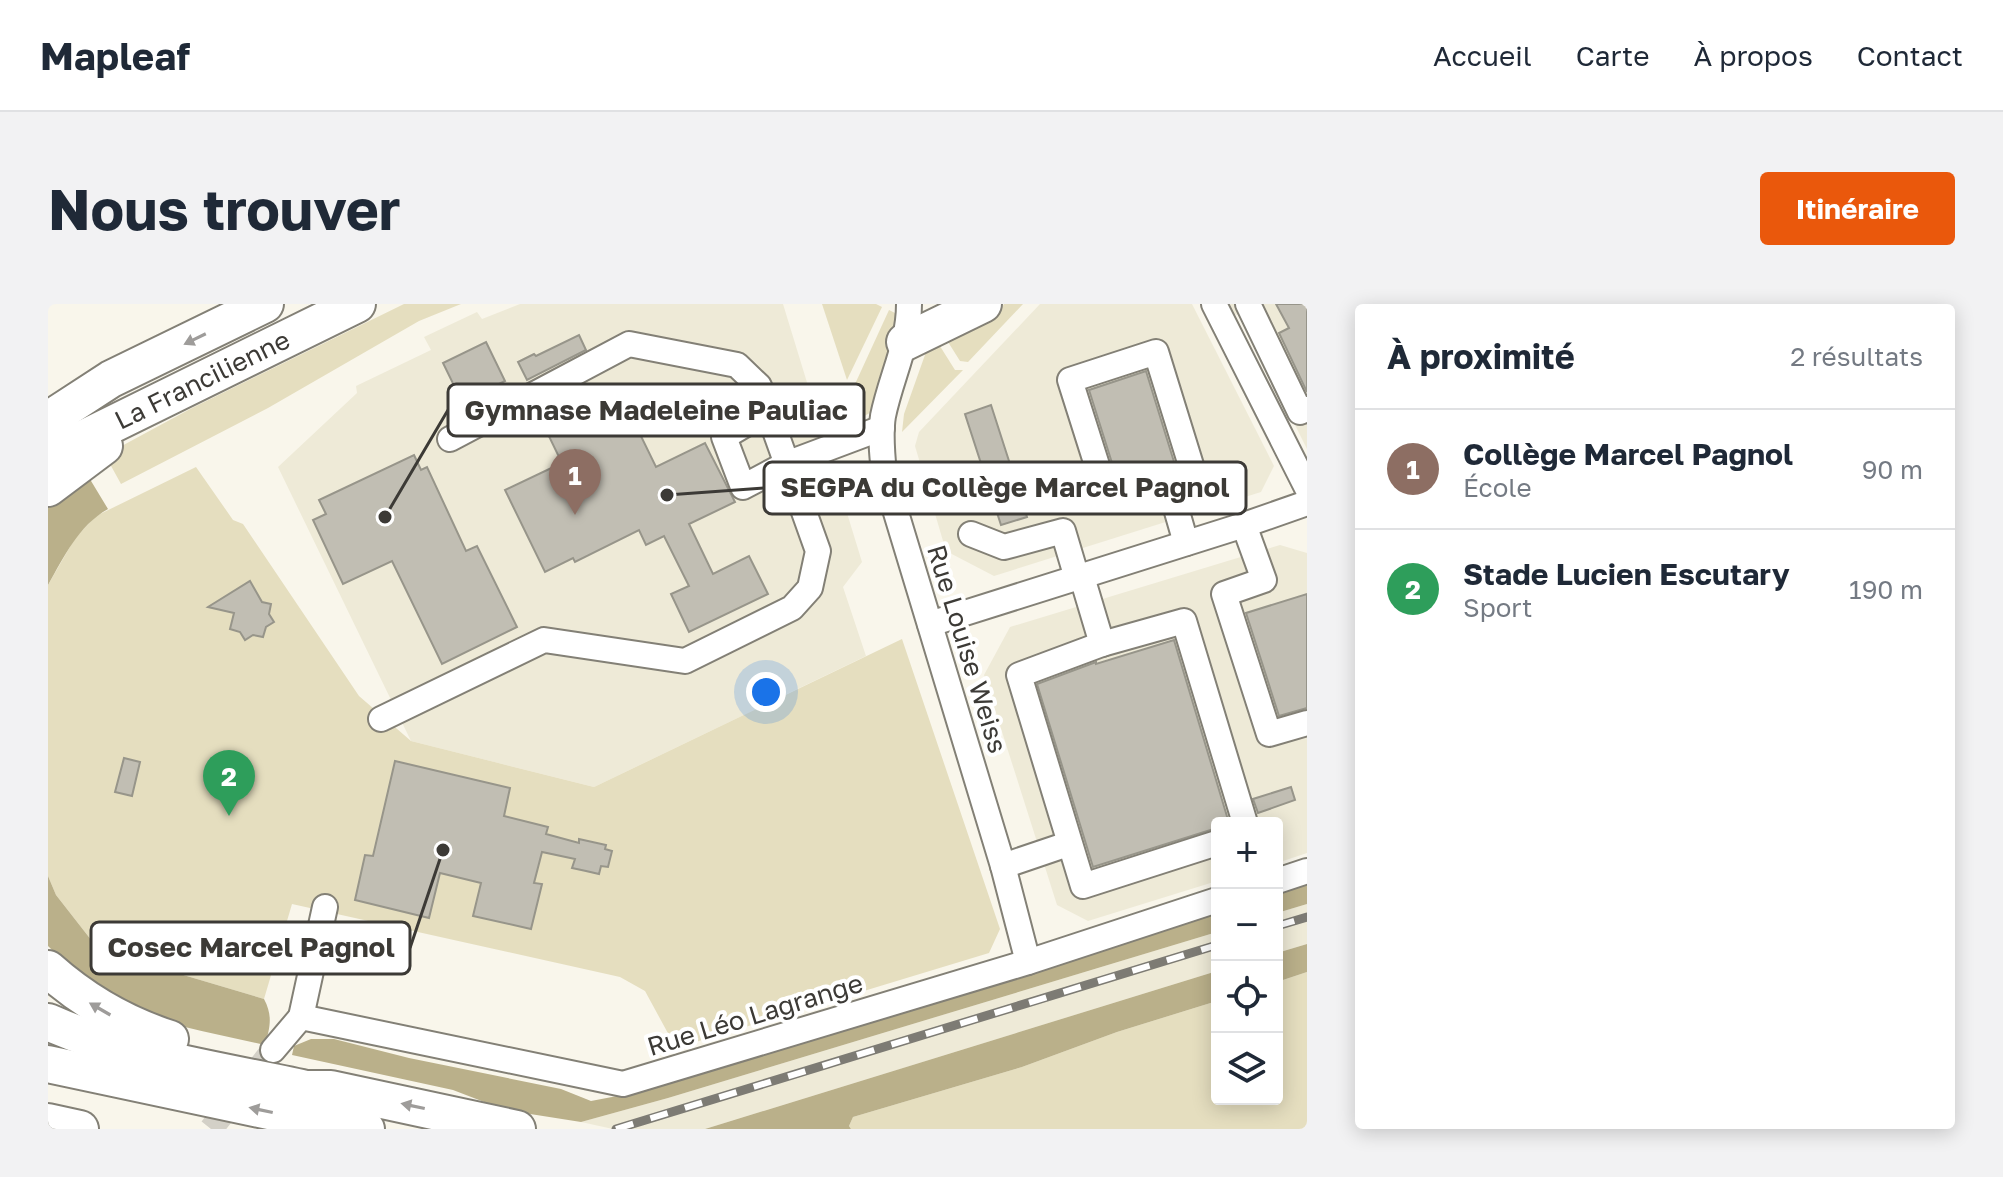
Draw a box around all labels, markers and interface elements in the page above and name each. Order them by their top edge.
text: Mapleaf [40,33,190,78]
text: Accueil [1433,39,1532,72]
text: Carte [1576,39,1649,72]
text: À propos [1693,39,1813,72]
text: Contact [1857,39,1963,72]
button: Itinéraire [1760,172,1955,245]
text: Nous trouver [48,175,401,242]
street label: La Francilienne [110,324,295,436]
one-way arrow [184,332,207,345]
text: À proximité [1387,336,1575,376]
text: 2 résultats [1790,341,1923,372]
callout: Gymnase Madeleine Pauliac [448,384,864,436]
text: Gymnase Madeleine Pauliac [464,393,848,426]
text: Collège Marcel Pagnol [1463,436,1793,472]
pin: 1 [549,449,601,515]
text: 1 [1406,454,1420,485]
text: 90 m [1862,454,1923,485]
callout: SEGPA du Collège Marcel Pagnol [764,462,1246,514]
text: SEGPA du Collège Marcel Pagnol [780,470,1230,503]
text: École [1463,472,1532,503]
street label: Rue Louise Weiss [921,541,1014,757]
text: Stade Lucien Escutary [1463,556,1790,592]
text: 2 [1405,574,1421,605]
text: 190 m [1849,574,1923,605]
text: Sport [1463,592,1532,623]
your location [746,672,786,712]
pin: 2 [203,750,255,816]
map controls [1211,817,1283,1105]
button: + [1211,817,1283,889]
button: − [1211,889,1283,961]
callout: Cosec Marcel Pagnol [91,922,410,974]
text: Cosec Marcel Pagnol [107,930,395,963]
button: locate [1211,961,1283,1033]
street label: Rue Léo Lagrange [643,967,866,1062]
one-way arrow [89,1002,111,1016]
button: layers [1211,1033,1283,1105]
one-way arrow [401,1100,426,1112]
one-way arrow [249,1103,274,1116]

